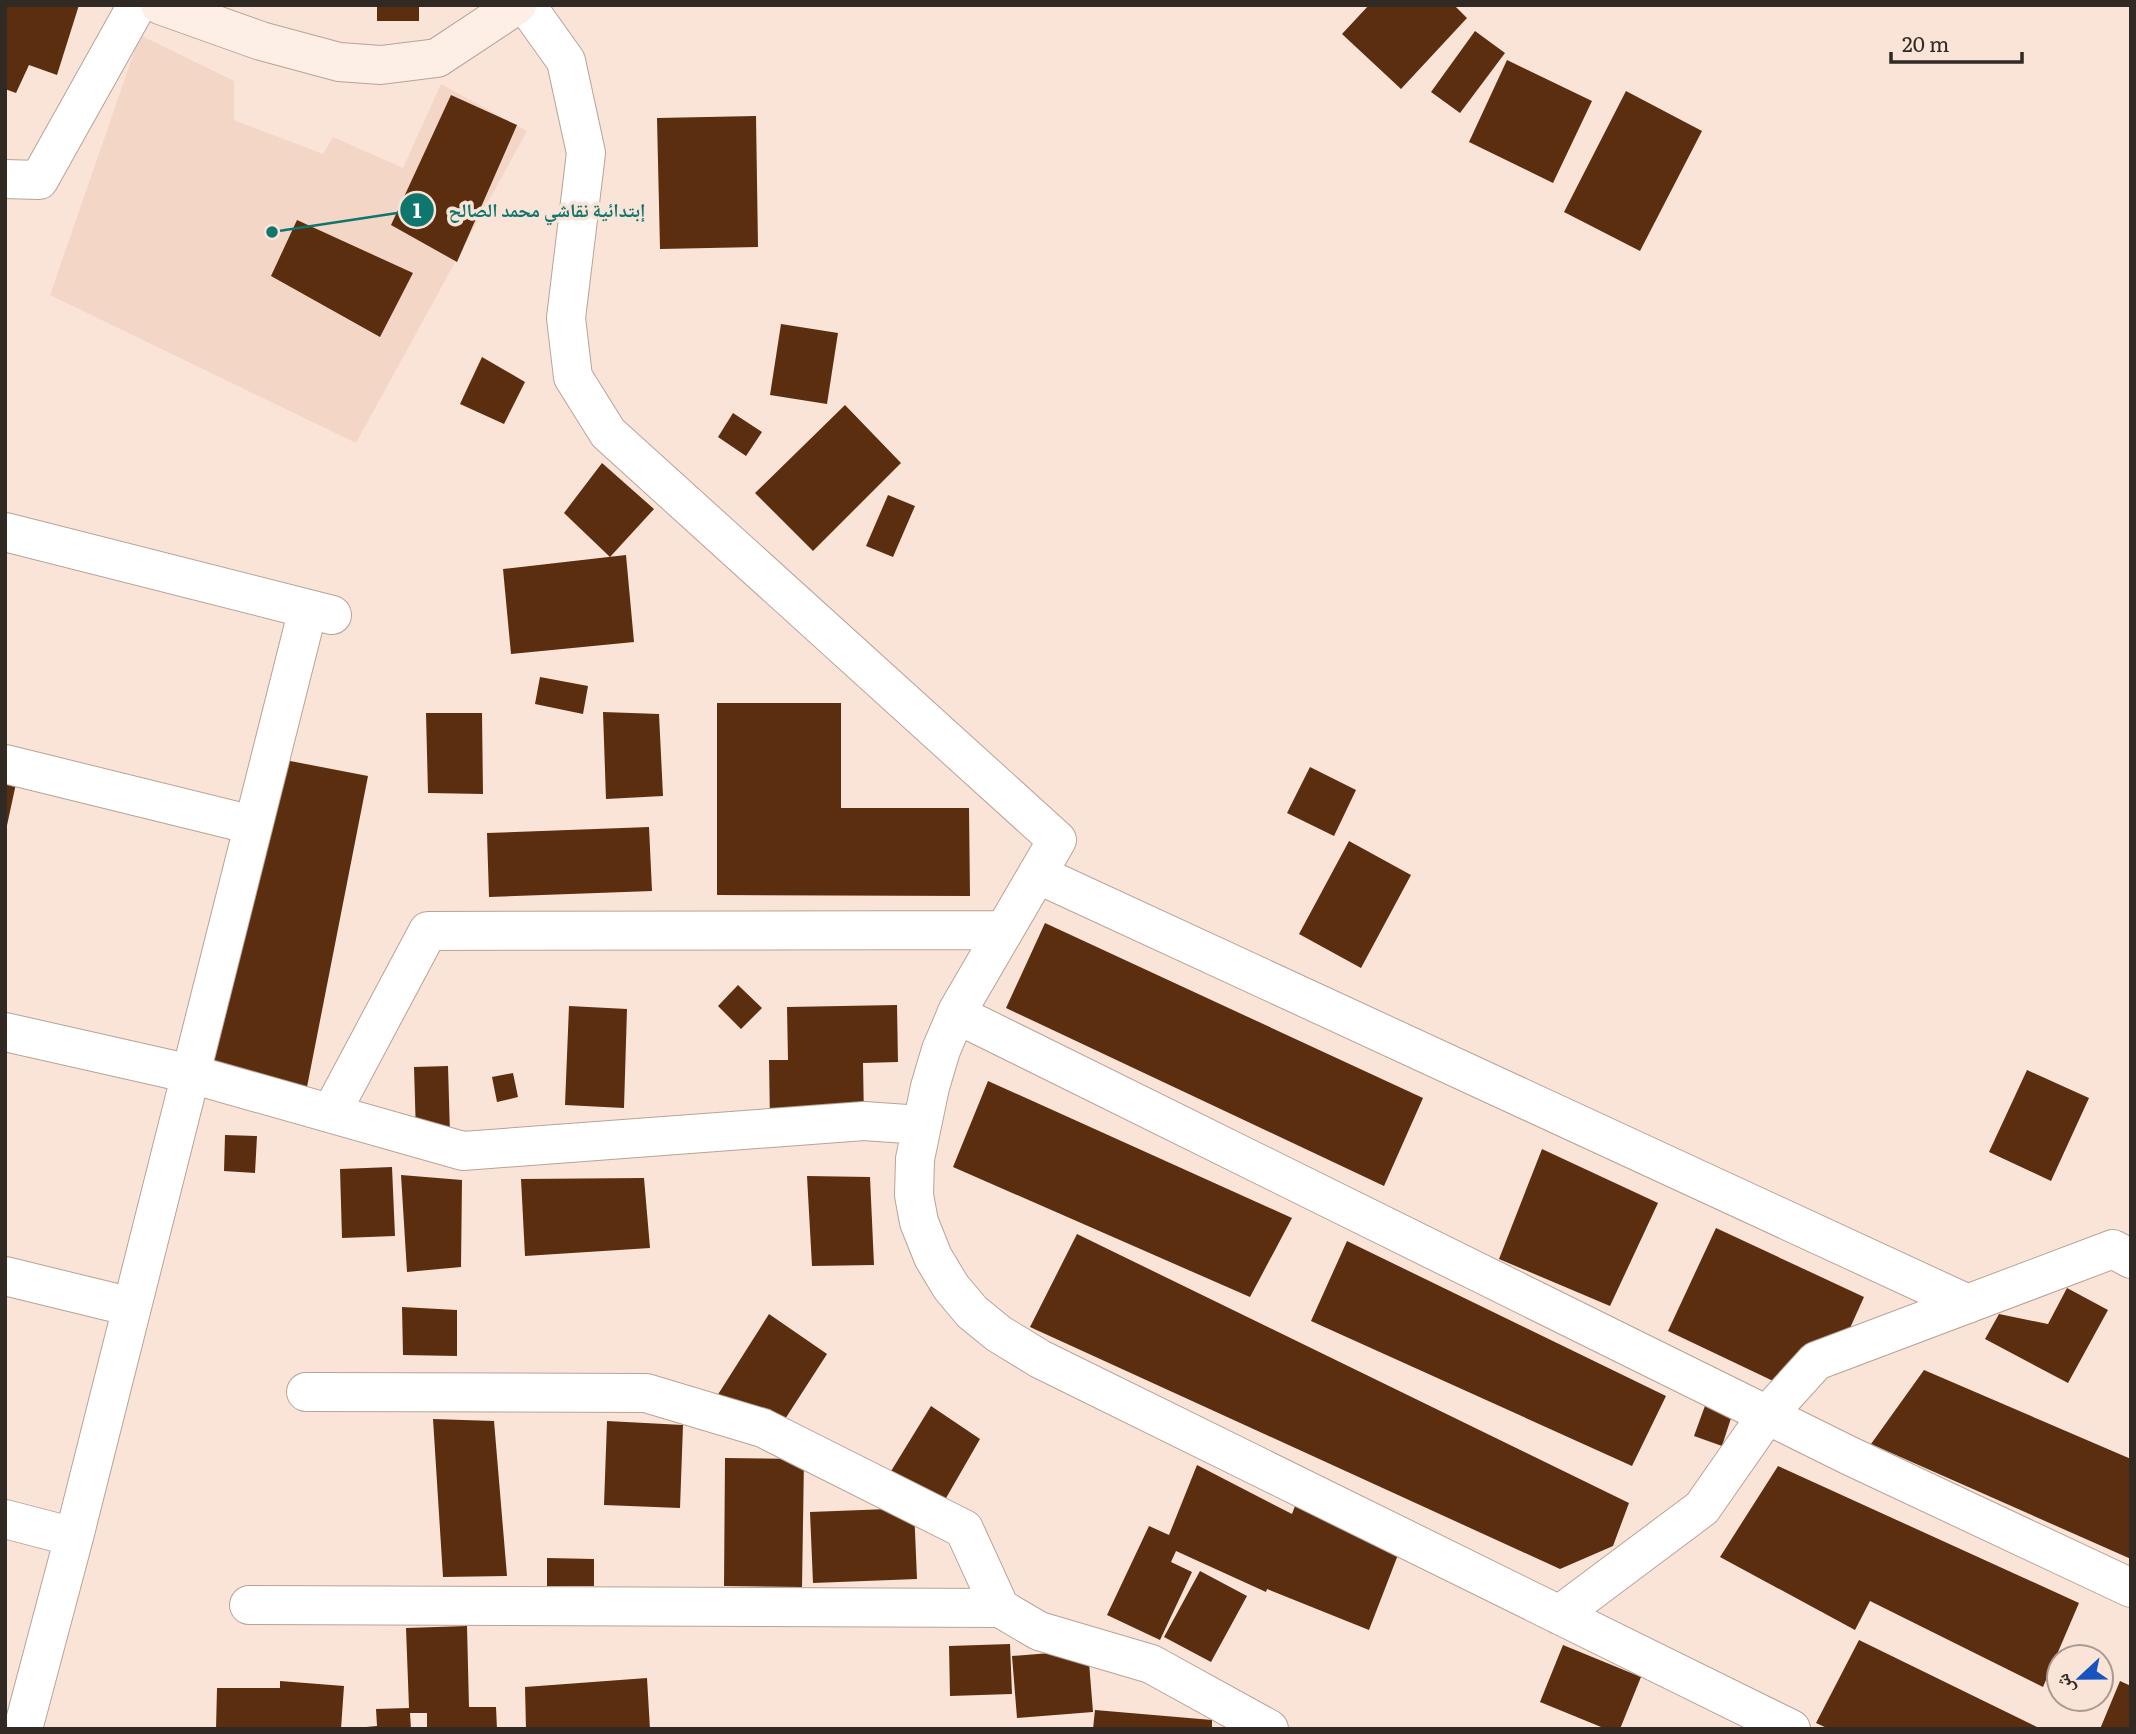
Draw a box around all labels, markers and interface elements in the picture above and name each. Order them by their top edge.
scale bar [1891,21,2022,65]
text: 20 m [1902,27,1949,58]
callout: إبتدائية نقاشي محمد الصالح [400,190,660,230]
text: 1 [413,193,422,224]
text: إبتدائية نقاشي محمد الصالح [449,195,645,226]
north arrow [2045,1643,2115,1713]
text: ش [2047,1670,2080,1699]

